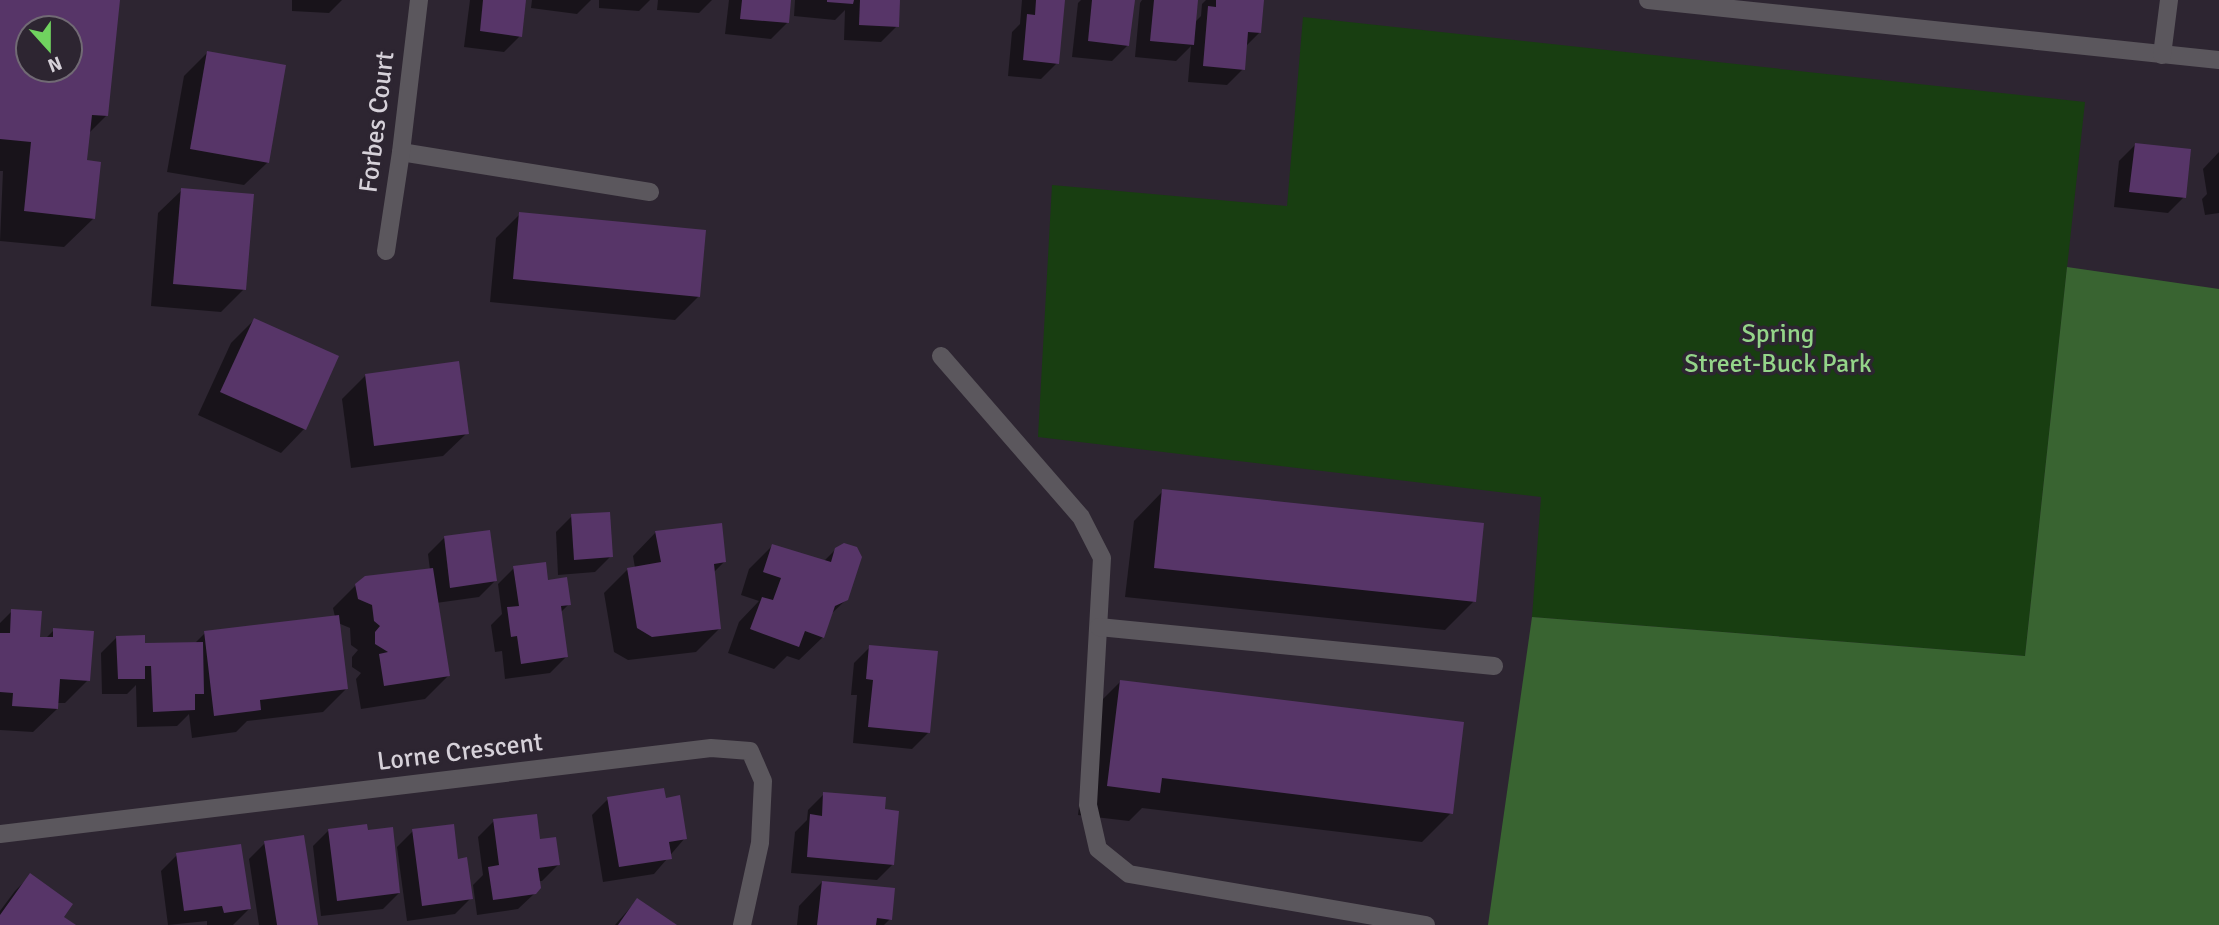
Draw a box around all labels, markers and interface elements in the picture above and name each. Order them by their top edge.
north arrow [14,14,84,84]
street label: Forbes Court [352,49,402,195]
text: N [44,50,65,78]
park label: Spring Street-Buck Park [1684,318,1872,380]
street label: Lorne Crescent [375,726,545,778]

